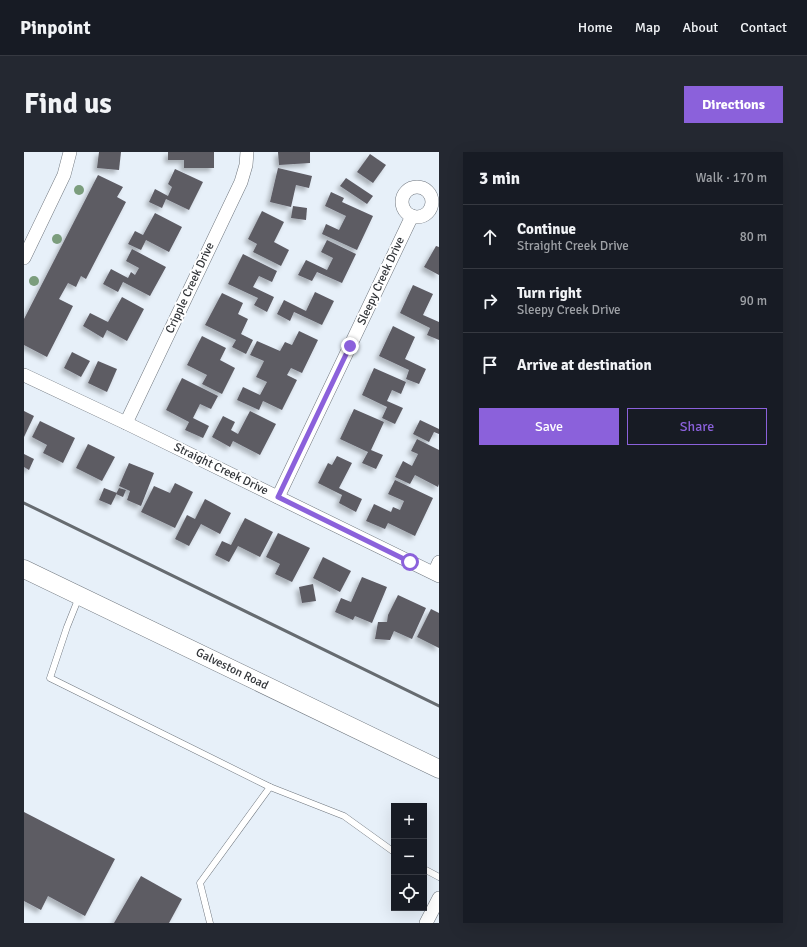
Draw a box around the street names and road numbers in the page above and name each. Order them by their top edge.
street label: Sleepy Creek Drive [354,234,408,328]
street label: Cripple Creek Drive [162,240,218,336]
street label: Straight Creek Drive [171,440,271,498]
street label: Galveston Road [193,645,271,693]

